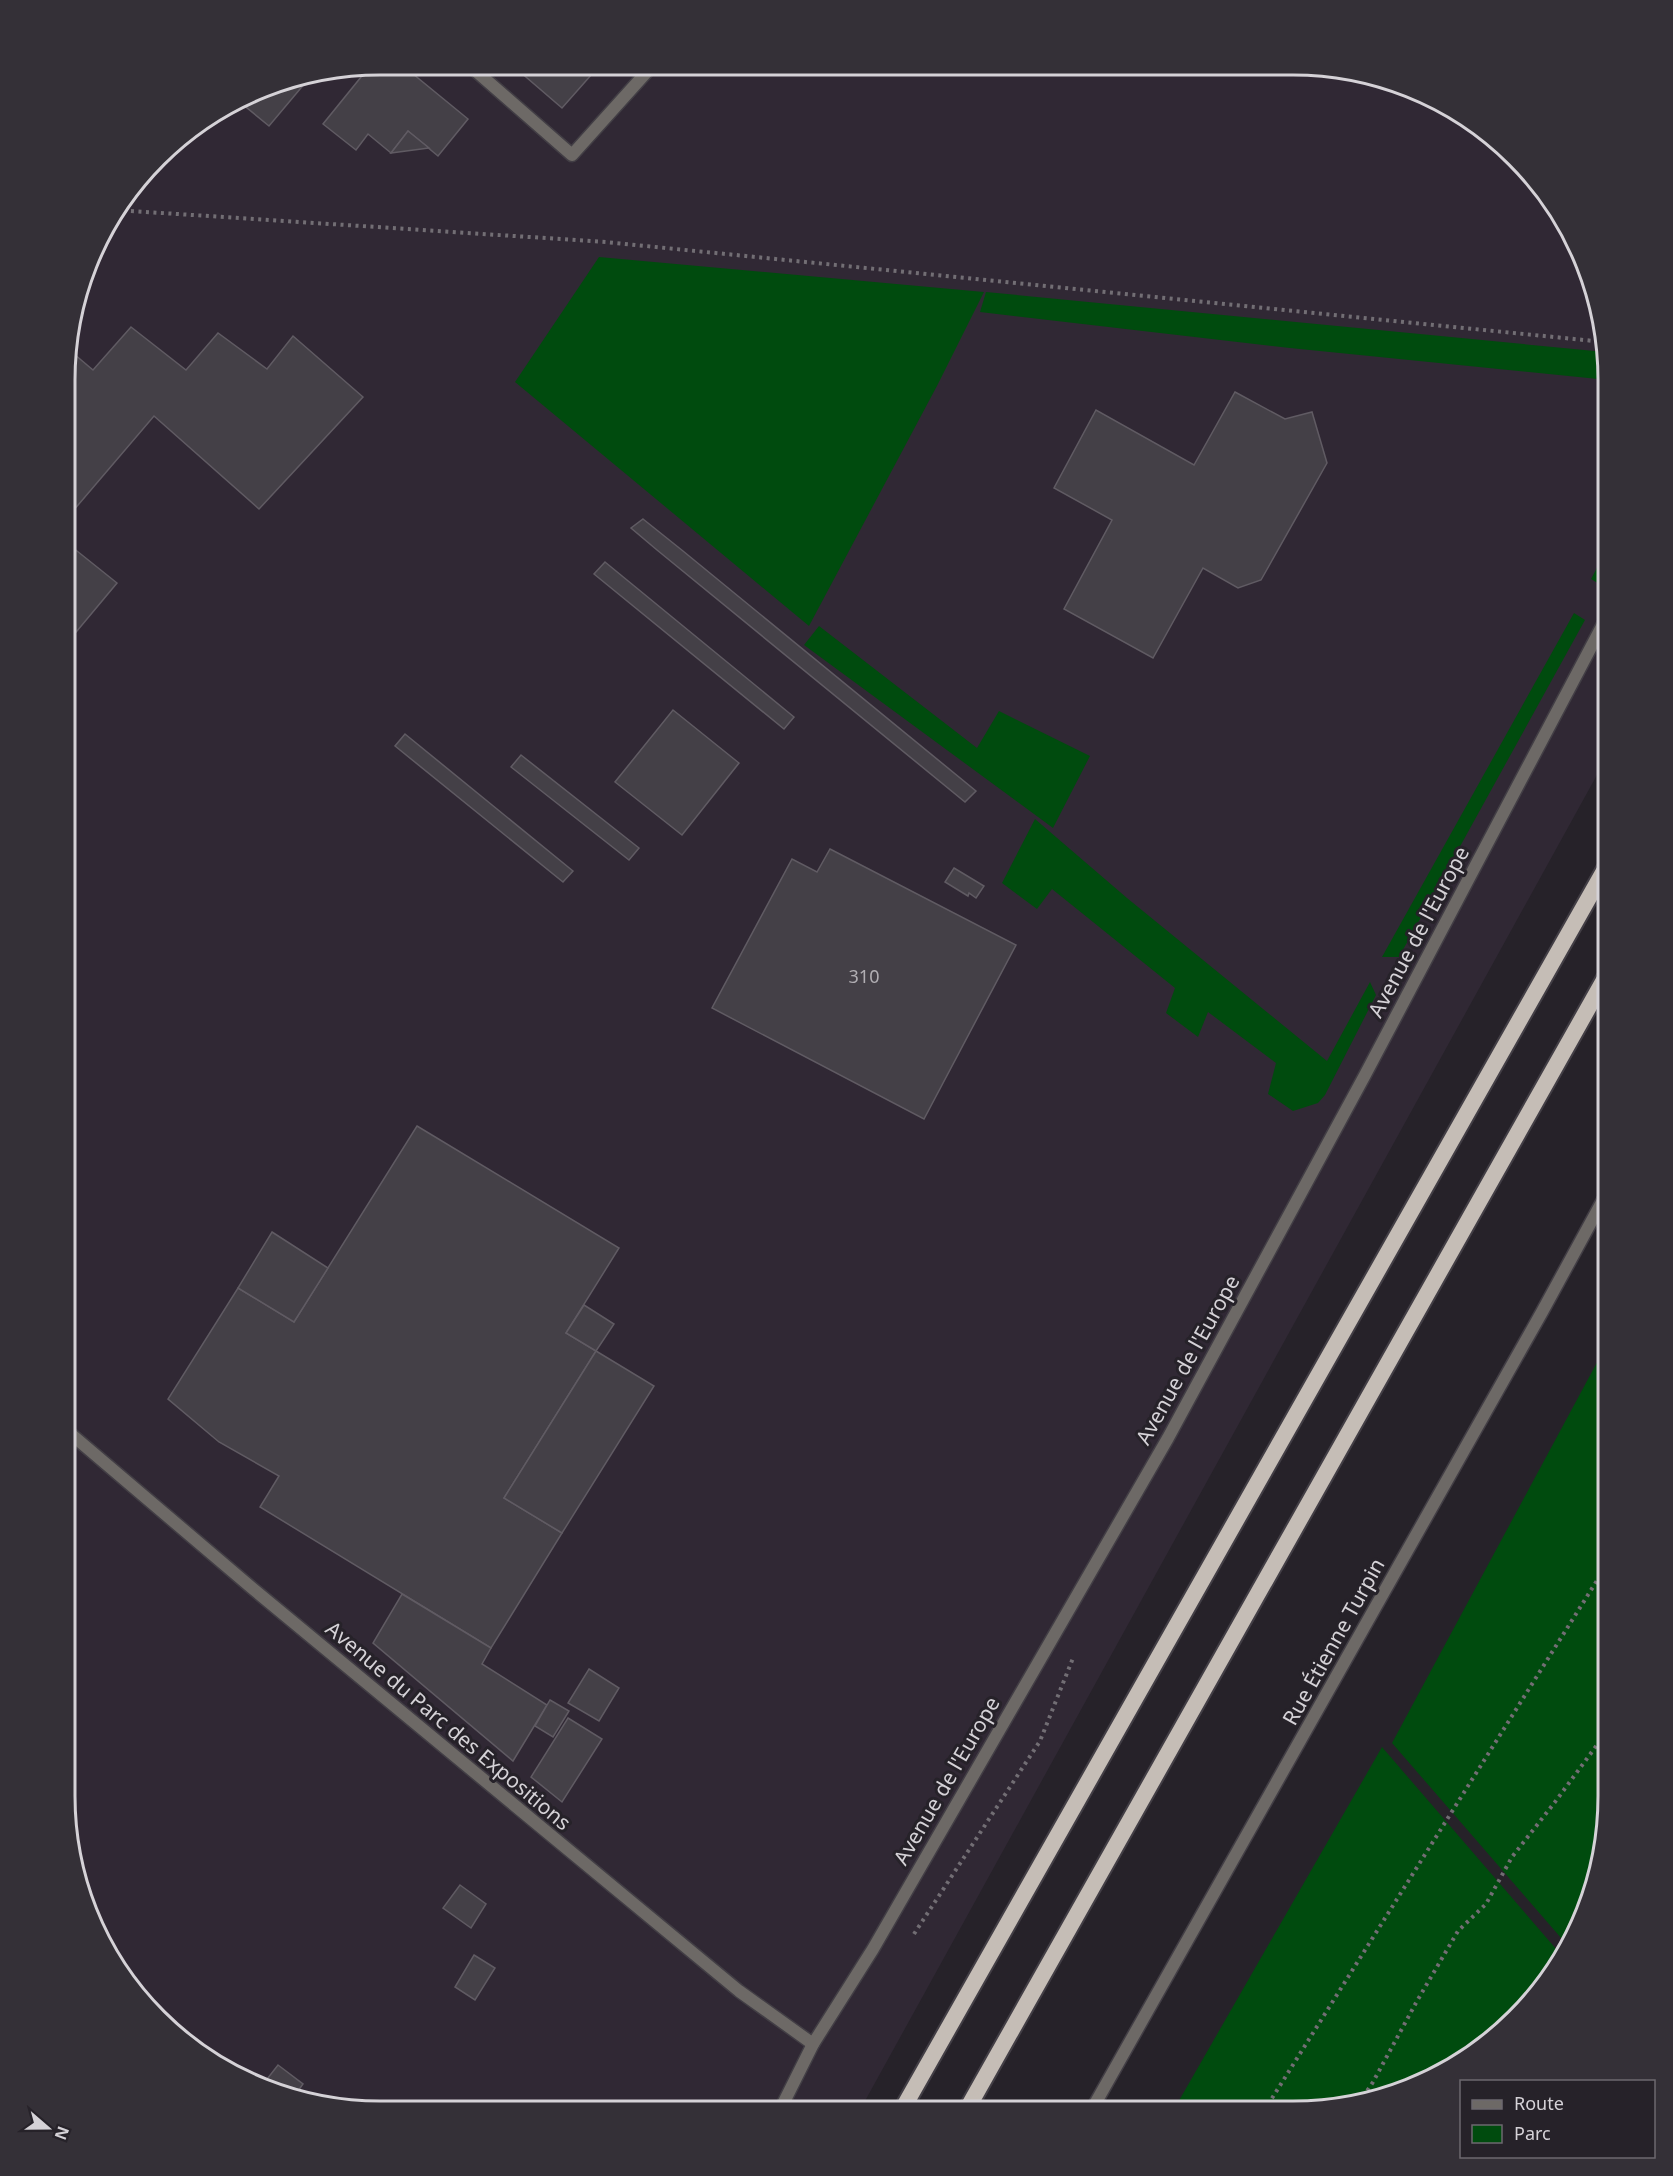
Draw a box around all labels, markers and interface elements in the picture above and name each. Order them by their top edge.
street label: Avenue de l'Europe [1361,841,1475,1022]
house number: 310 [849,964,879,988]
street label: Avenue de l'Europe [1129,1270,1245,1449]
street label: Rue Étienne Turpin [1276,1553,1391,1730]
street label: Avenue du Parc des Expositions [320,1614,577,1836]
street label: Avenue de l'Europe [887,1691,1006,1870]
legend [1460,2080,1655,2158]
text: Route [1514,2091,1564,2115]
north arrow [18,2098,78,2158]
text: Parc [1514,2121,1551,2145]
text: N [50,2123,75,2143]

